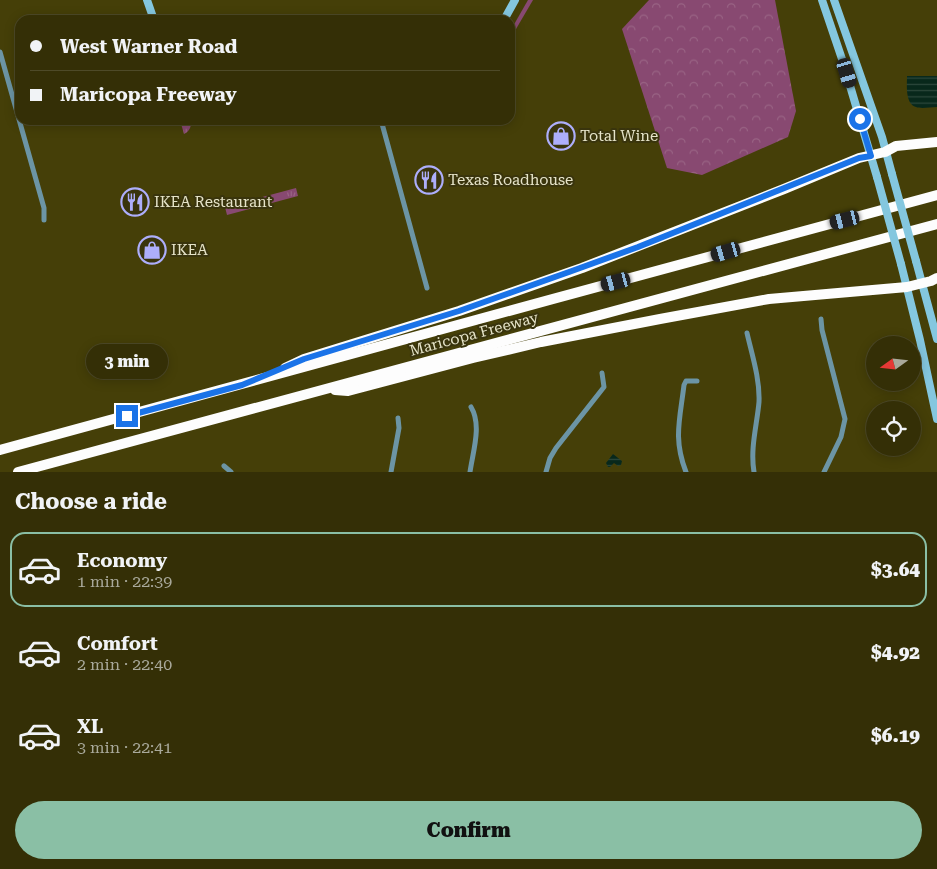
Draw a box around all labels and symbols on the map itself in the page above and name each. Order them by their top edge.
car [835,56,858,90]
route start [849,108,871,130]
shop icon: Total Wine [546,121,576,151]
place label: Total Wine [580,127,658,145]
restaurant icon: Texas Roadhouse [414,165,444,195]
place label: Texas Roadhouse [448,171,573,189]
restaurant icon: IKEA Restaurant [120,187,150,217]
place label: IKEA Restaurant [154,193,273,211]
car [828,209,861,231]
shop icon: IKEA [137,235,167,265]
place label: IKEA [171,241,208,259]
car [709,241,742,263]
car [599,271,632,293]
street label: Maricopa Freeway [408,308,540,360]
north arrow [866,336,921,391]
callout: 3 min [86,344,168,378]
route end [116,405,138,427]

